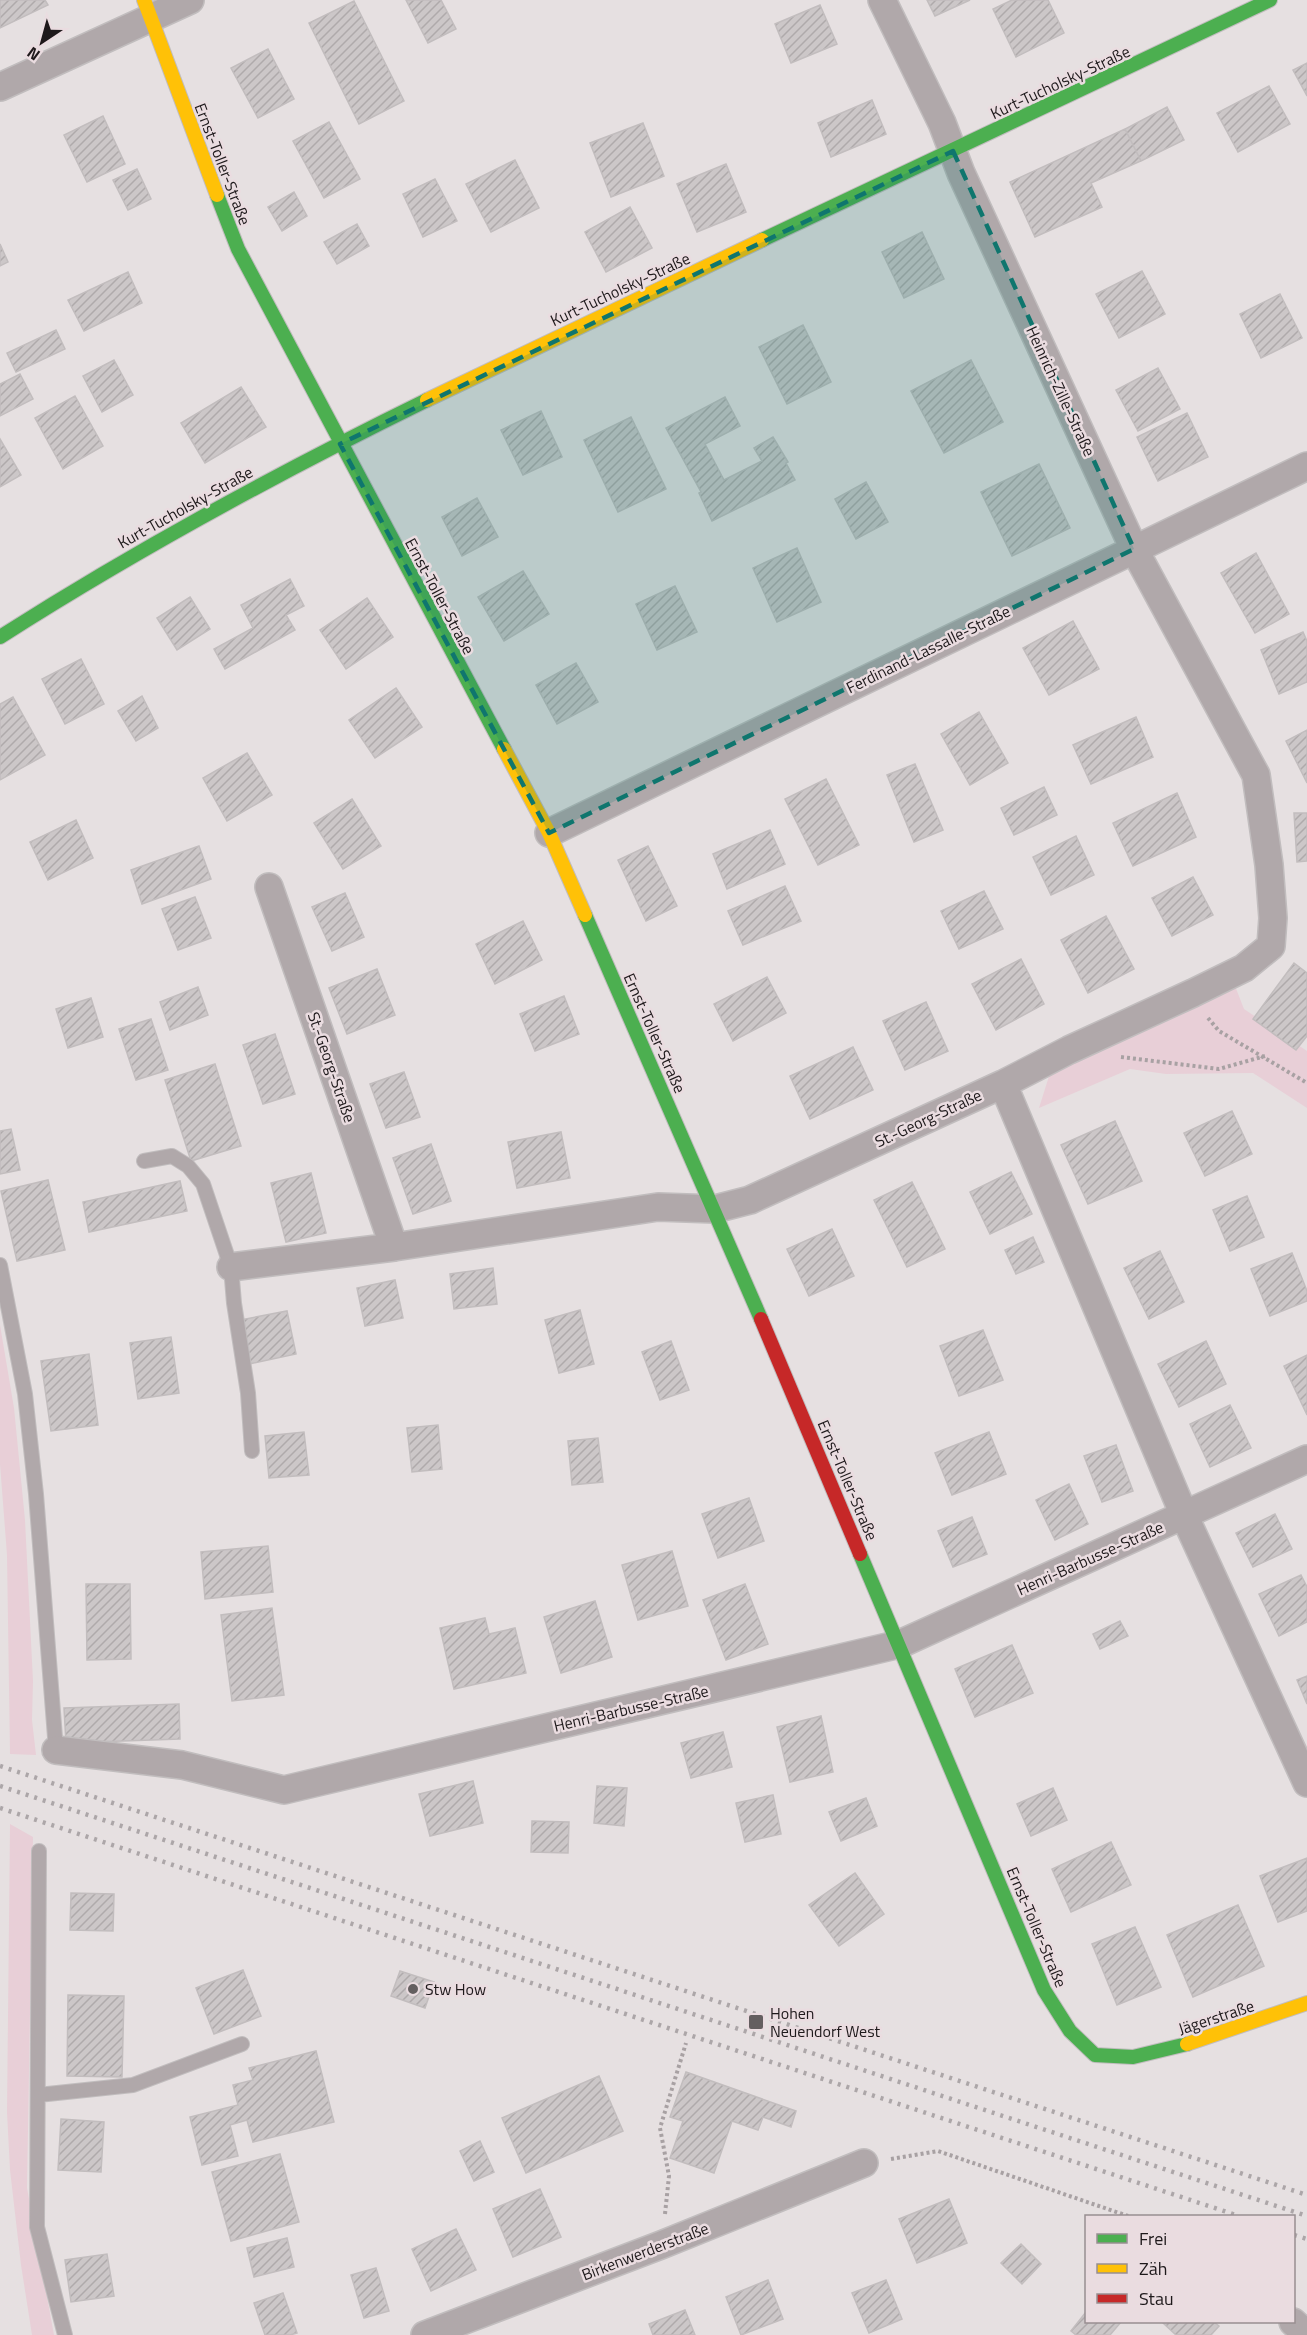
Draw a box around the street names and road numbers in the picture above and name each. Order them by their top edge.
street label: Kurt-Tucholsky-Straße [986,39,1134,125]
street label: Ernst-Toller-Straße [189,100,257,228]
street label: Kurt-Tucholsky-Straße [546,246,694,332]
street label: Heinrich-Zille-Straße [1020,322,1102,460]
street label: Kurt-Tucholsky-Straße [113,460,257,554]
street label: Ernst-Toller-Straße [399,533,481,659]
street label: Ferdinand-Lassalle-Straße [842,599,1014,699]
street label: Ernst-Toller-Straße [618,969,692,1097]
street label: St.-Georg-Straße [302,1009,362,1125]
street label: St.-Georg-Straße [871,1083,985,1153]
street label: Ernst-Toller-Straße [812,1416,884,1544]
street label: Henri-Barbusse-Straße [1013,1515,1167,1601]
street label: Henri-Barbusse-Straße [551,1679,711,1737]
street label: Ernst-Toller-Straße [1001,1863,1073,1991]
street label: Jägerstraße [1175,1993,1257,2041]
street label: Birkenwerderstraße [578,2216,712,2286]

